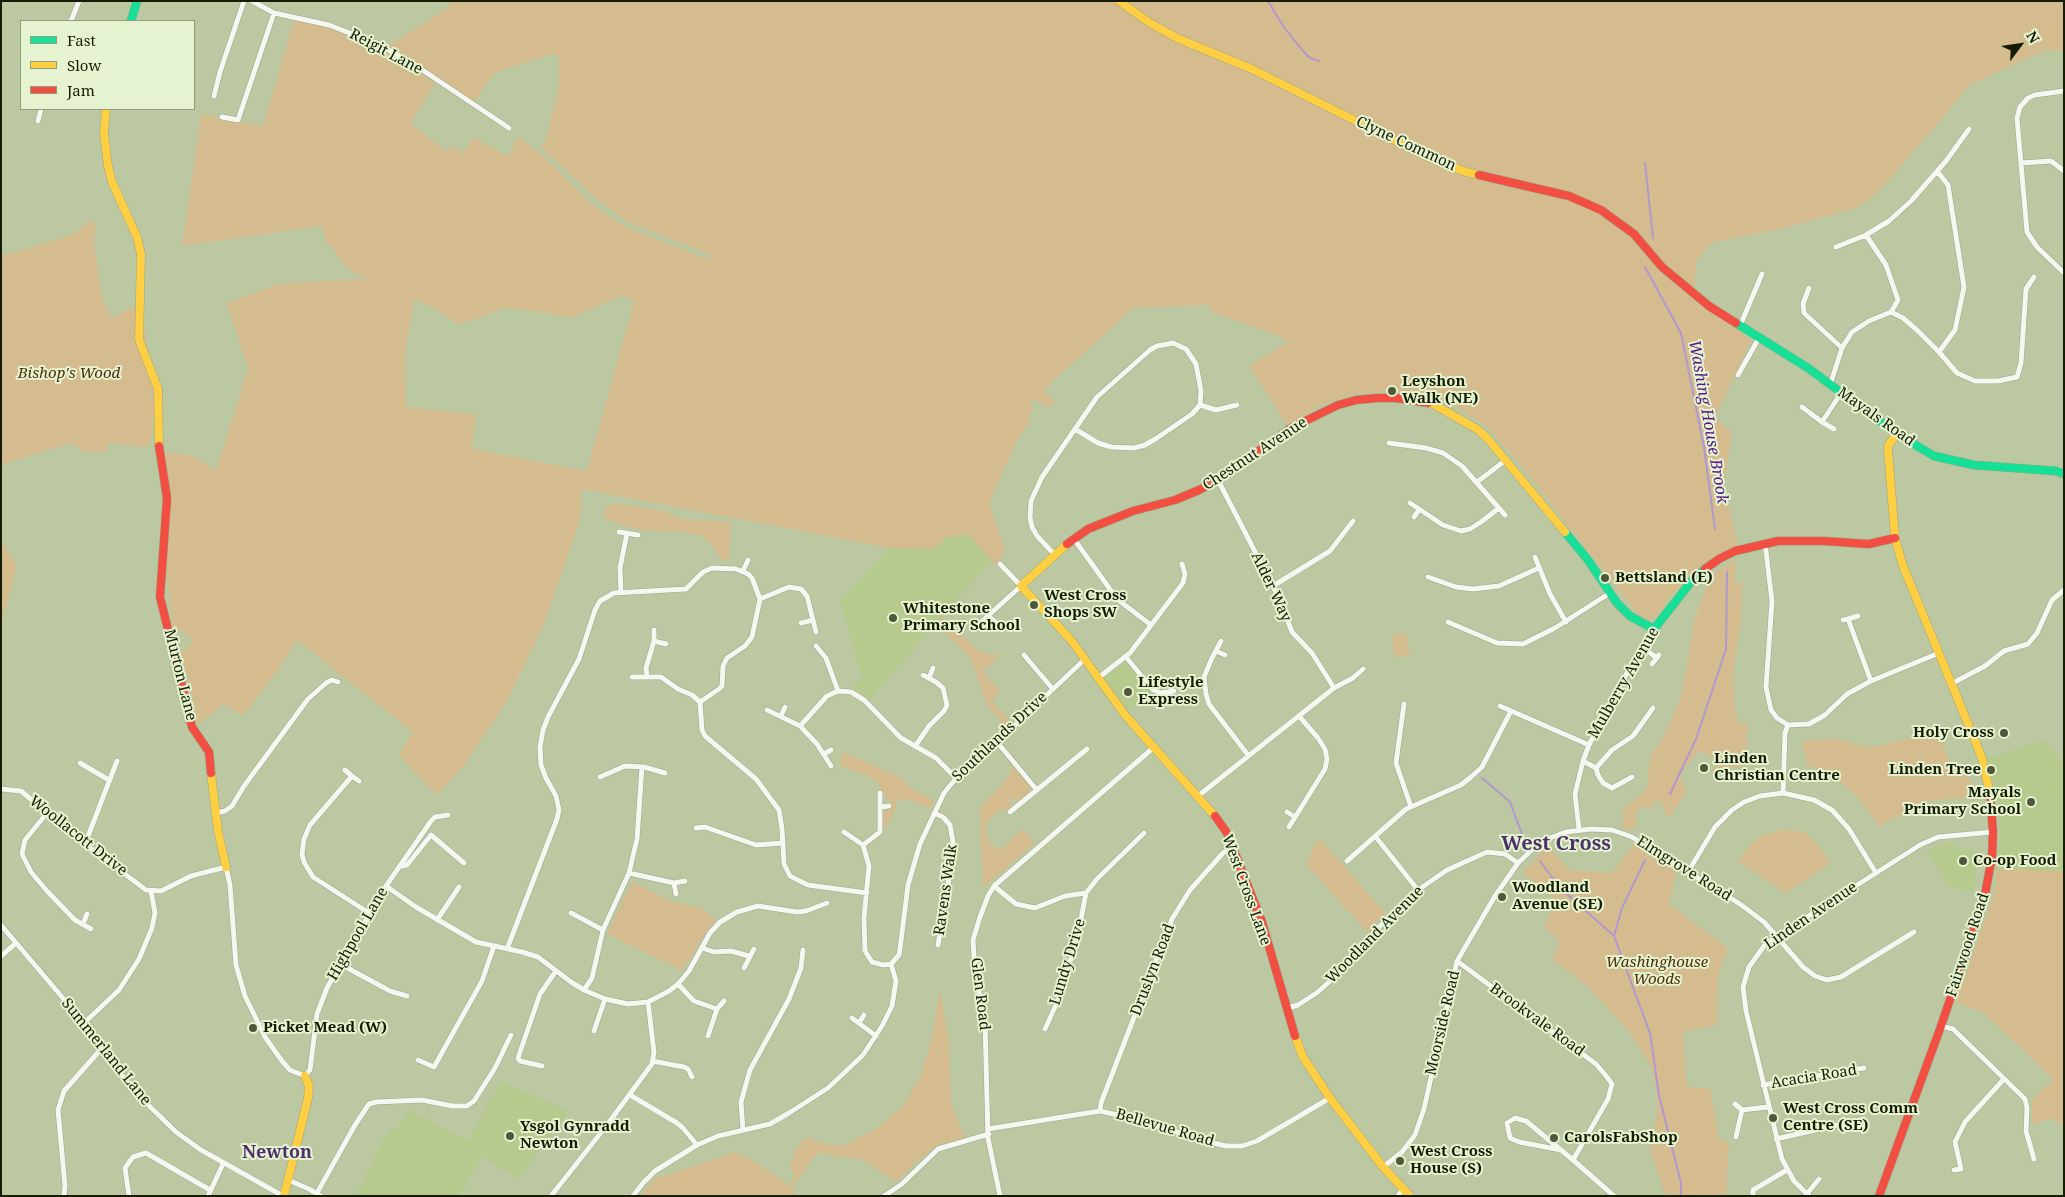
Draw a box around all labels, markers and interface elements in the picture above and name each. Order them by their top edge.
legend [20,20,195,110]
north arrow [1995,20,2045,70]
street label: Reigit Lane [346,25,426,79]
text: N [2022,27,2044,47]
text: Fast [67,30,96,50]
text: Slow [67,55,101,75]
text: Jam [67,80,95,100]
street label: Clyne Common [1353,113,1459,175]
water label: Washing House Brook [1684,339,1732,505]
park label: Bishop's Wood [18,365,120,383]
place label: Leyshon Walk (NE) [1402,373,1478,408]
street label: Mayals Road [1834,384,1918,450]
marker: Leyshon Walk (NE) [1386,385,1398,397]
street label: Chestnut Avenue [1199,414,1311,494]
street label: Alder Way [1247,549,1295,625]
place label: Bettsland (E) [1615,569,1713,587]
marker: Bettsland (E) [1599,572,1611,584]
place label: West Cross Shops SW [1044,587,1126,622]
marker: West Cross Shops SW [1028,599,1040,611]
place label: Whitestone Primary School [903,600,1020,635]
marker: Whitestone Primary School [887,612,899,624]
street label: Mulberry Avenue [1585,624,1663,742]
street label: Murton Lane [160,627,200,723]
place label: Lifestyle Express [1138,674,1204,709]
marker: Lifestyle Express [1122,686,1134,698]
street label: Southlands Drive [949,688,1051,786]
place label: Holy Cross [1913,724,1994,742]
marker: Holy Cross [1998,727,2010,739]
place label: Linden Christian Centre [1714,750,1840,785]
place label: Linden Tree [1889,761,1981,779]
marker: Linden Christian Centre [1698,762,1710,774]
marker: Linden Tree [1985,764,1997,776]
place label: Mayals Primary School [1904,784,2021,819]
street label: Woollacott Drive [25,792,131,880]
marker: Mayals Primary School [2025,796,2037,808]
street label: West Cross Lane [1218,832,1274,948]
district label: West Cross [1501,832,1611,856]
street label: Elmgrove Road [1633,833,1735,905]
street label: Ravens Walk [931,843,961,937]
place label: Co-op Food [1973,852,2057,870]
marker: Co-op Food [1957,855,1969,867]
street label: Linden Avenue [1761,878,1861,954]
place label: Woodland Avenue (SE) [1512,879,1603,914]
street label: Woodland Avenue [1322,882,1428,988]
street label: Highpool Lane [324,884,392,984]
marker: Woodland Avenue (SE) [1496,891,1508,903]
street label: Fairwood Road [1943,891,1993,999]
street label: Lundy Drive [1046,917,1090,1007]
street label: Druslyn Road [1127,921,1179,1019]
park label: Washinghouse Woods [1606,954,1708,989]
street label: Glen Road [967,957,993,1031]
street label: Moorside Road [1422,969,1464,1077]
street label: Brookvale Road [1486,980,1588,1060]
street label: Summerland Lane [57,995,155,1109]
place label: Picket Mead (W) [263,1019,387,1037]
marker: Picket Mead (W) [247,1022,259,1034]
street label: Acacia Road [1770,1061,1858,1093]
place label: West Cross Comm Centre (SE) [1783,1100,1918,1135]
street label: Bellevue Road [1114,1105,1216,1151]
marker: West Cross Comm Centre (SE) [1767,1112,1779,1124]
place label: Ysgol Gynradd Newton [520,1118,630,1153]
place label: CarolsFabShop [1564,1129,1678,1147]
marker: Ysgol Gynradd Newton [504,1130,516,1142]
marker: CarolsFabShop [1548,1132,1560,1144]
district label: Newton [242,1142,312,1164]
place label: West Cross House (S) [1410,1143,1492,1178]
marker: West Cross House (S) [1394,1155,1406,1167]

